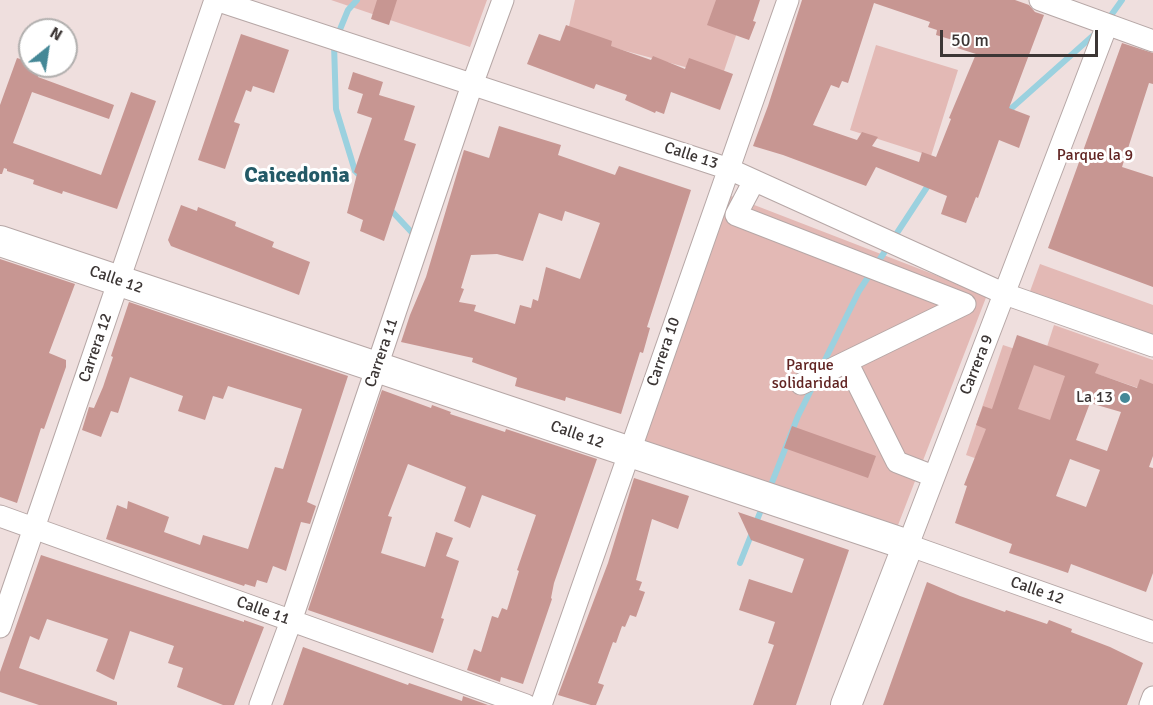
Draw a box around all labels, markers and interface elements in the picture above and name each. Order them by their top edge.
north arrow [18,18,78,78]
scale bar [943,18,1100,56]
text: N [46,23,66,46]
text: 50 m [951,29,989,51]
street label: Calle 13 [662,138,720,174]
park label: Parque la 9 [1057,146,1133,166]
district label: Caicedonia [244,163,350,189]
street label: Calle 12 [87,262,145,298]
street label: Carrera 12 [75,311,117,385]
street label: Carrera 10 [643,315,685,389]
street label: Carrera 11 [361,316,403,390]
street label: Carrera 9 [956,332,998,398]
park label: Parque solidaridad [772,356,848,394]
place label: La 13 [1076,388,1113,408]
marker: La 13 [1118,391,1132,405]
street label: Calle 12 [548,417,606,453]
street label: Calle 12 [1008,573,1066,609]
street label: Calle 11 [234,592,292,630]

